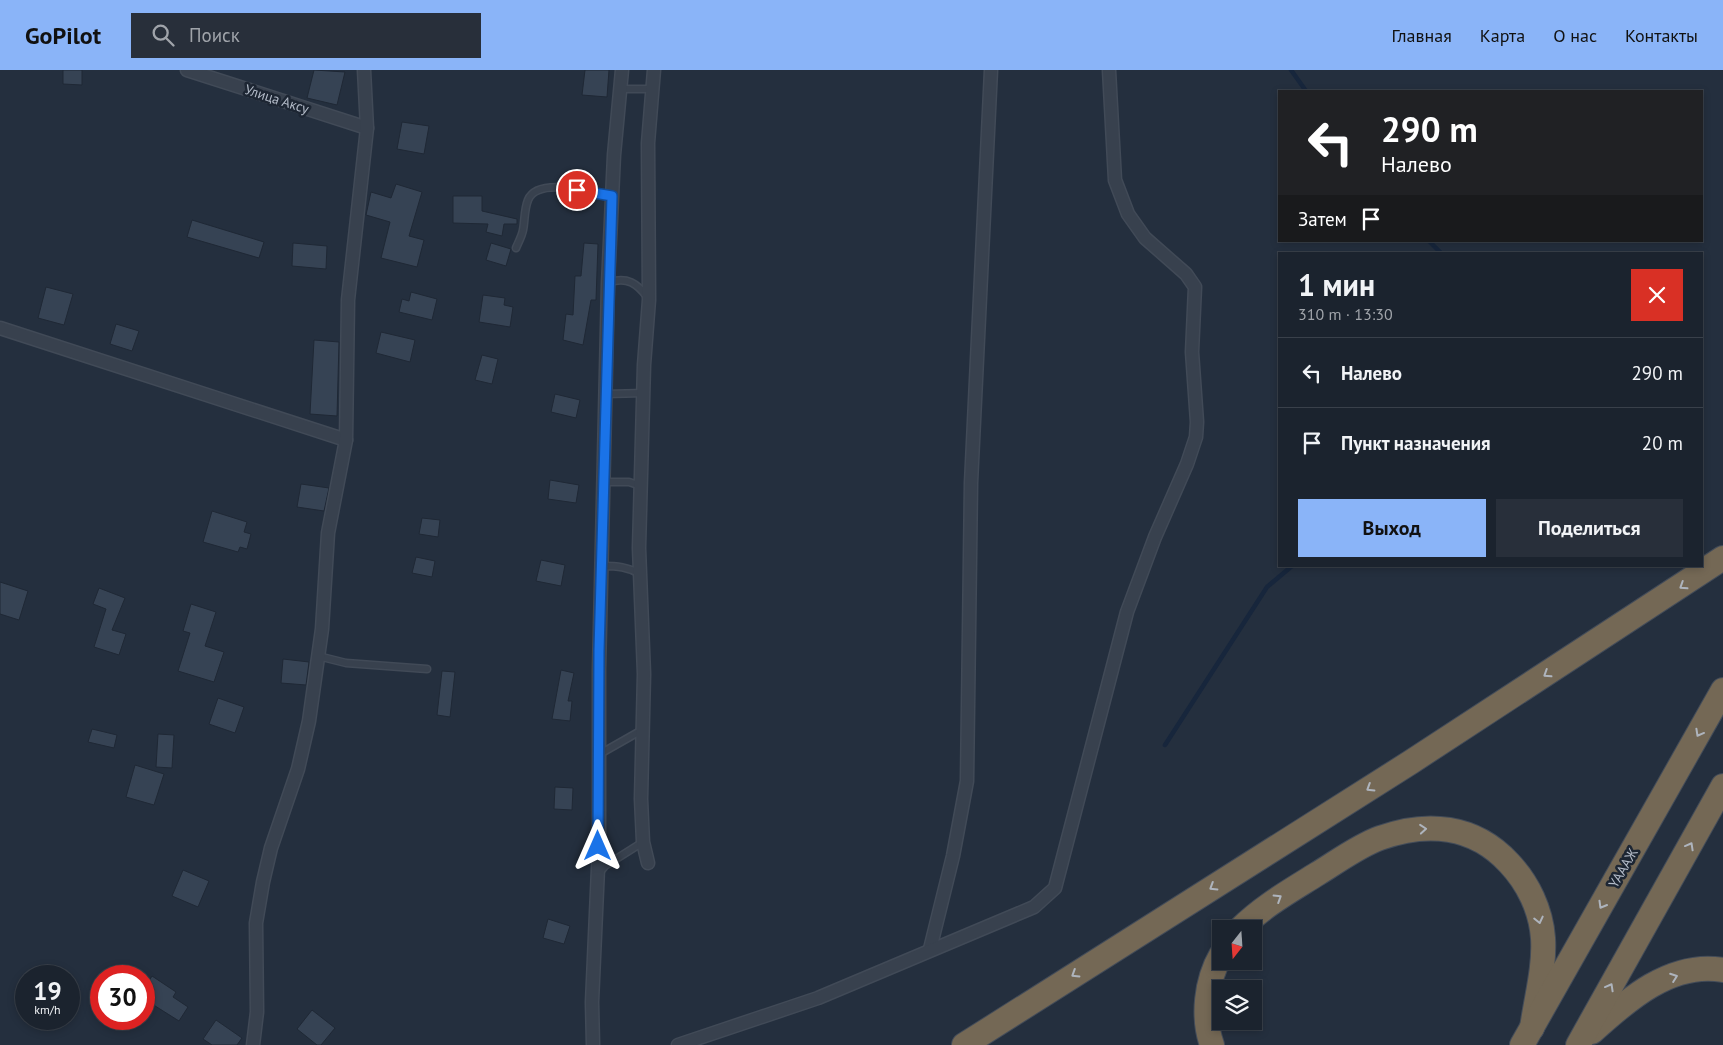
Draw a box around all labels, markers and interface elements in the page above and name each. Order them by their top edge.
search box [131,13,481,58]
text: GoPilot [25,20,101,51]
icon: search [149,21,177,49]
text: Поиск [189,23,240,47]
text: Главная [1391,24,1452,47]
text: Карта [1480,24,1525,47]
text: О нас [1553,24,1597,47]
text: Контакты [1625,24,1698,47]
street label: Улица Аксу [243,80,312,118]
text: 290 m [1381,106,1478,152]
icon: left [1298,110,1363,175]
text: Налево [1381,150,1452,178]
pin [556,169,598,211]
icon: arrive [563,176,591,204]
icon: arrive [1357,205,1385,233]
text: Затем [1298,207,1347,231]
text: 1 мин [1298,265,1375,304]
button: close [1631,269,1683,321]
text: 310 m · 13:30 [1298,304,1393,324]
icon: left [1298,359,1326,387]
text: Налево [1341,361,1402,385]
text: 290 m [1631,361,1683,385]
icon: arrive [1298,429,1326,457]
text: Пункт назначения [1341,431,1491,455]
text: 20 m [1642,431,1683,455]
button: Выход [1298,499,1486,557]
button: Поделиться [1496,499,1683,557]
one-way arrow [1679,579,1688,589]
one-way arrow [1543,668,1552,677]
one-way arrow [1696,728,1706,737]
one-way arrow [1366,782,1375,791]
position arrow [571,819,623,871]
one-way arrow [1419,824,1427,835]
one-way arrow [1683,842,1693,851]
street label: ҮАААЖ [1604,844,1642,891]
one-way arrow [1209,881,1218,890]
one-way arrow [1272,895,1281,905]
one-way arrow [1599,899,1609,908]
one-way arrow [1533,916,1544,925]
north arrow [1212,920,1262,970]
map controls [1212,920,1262,1030]
speed limit sign: 30 [90,965,155,1030]
one-way arrow [1072,968,1081,978]
one-way arrow [1669,973,1677,983]
text: 19 [33,975,62,1007]
button: layers [1212,980,1262,1030]
one-way arrow [1604,984,1614,993]
text: km/h [34,1002,61,1017]

